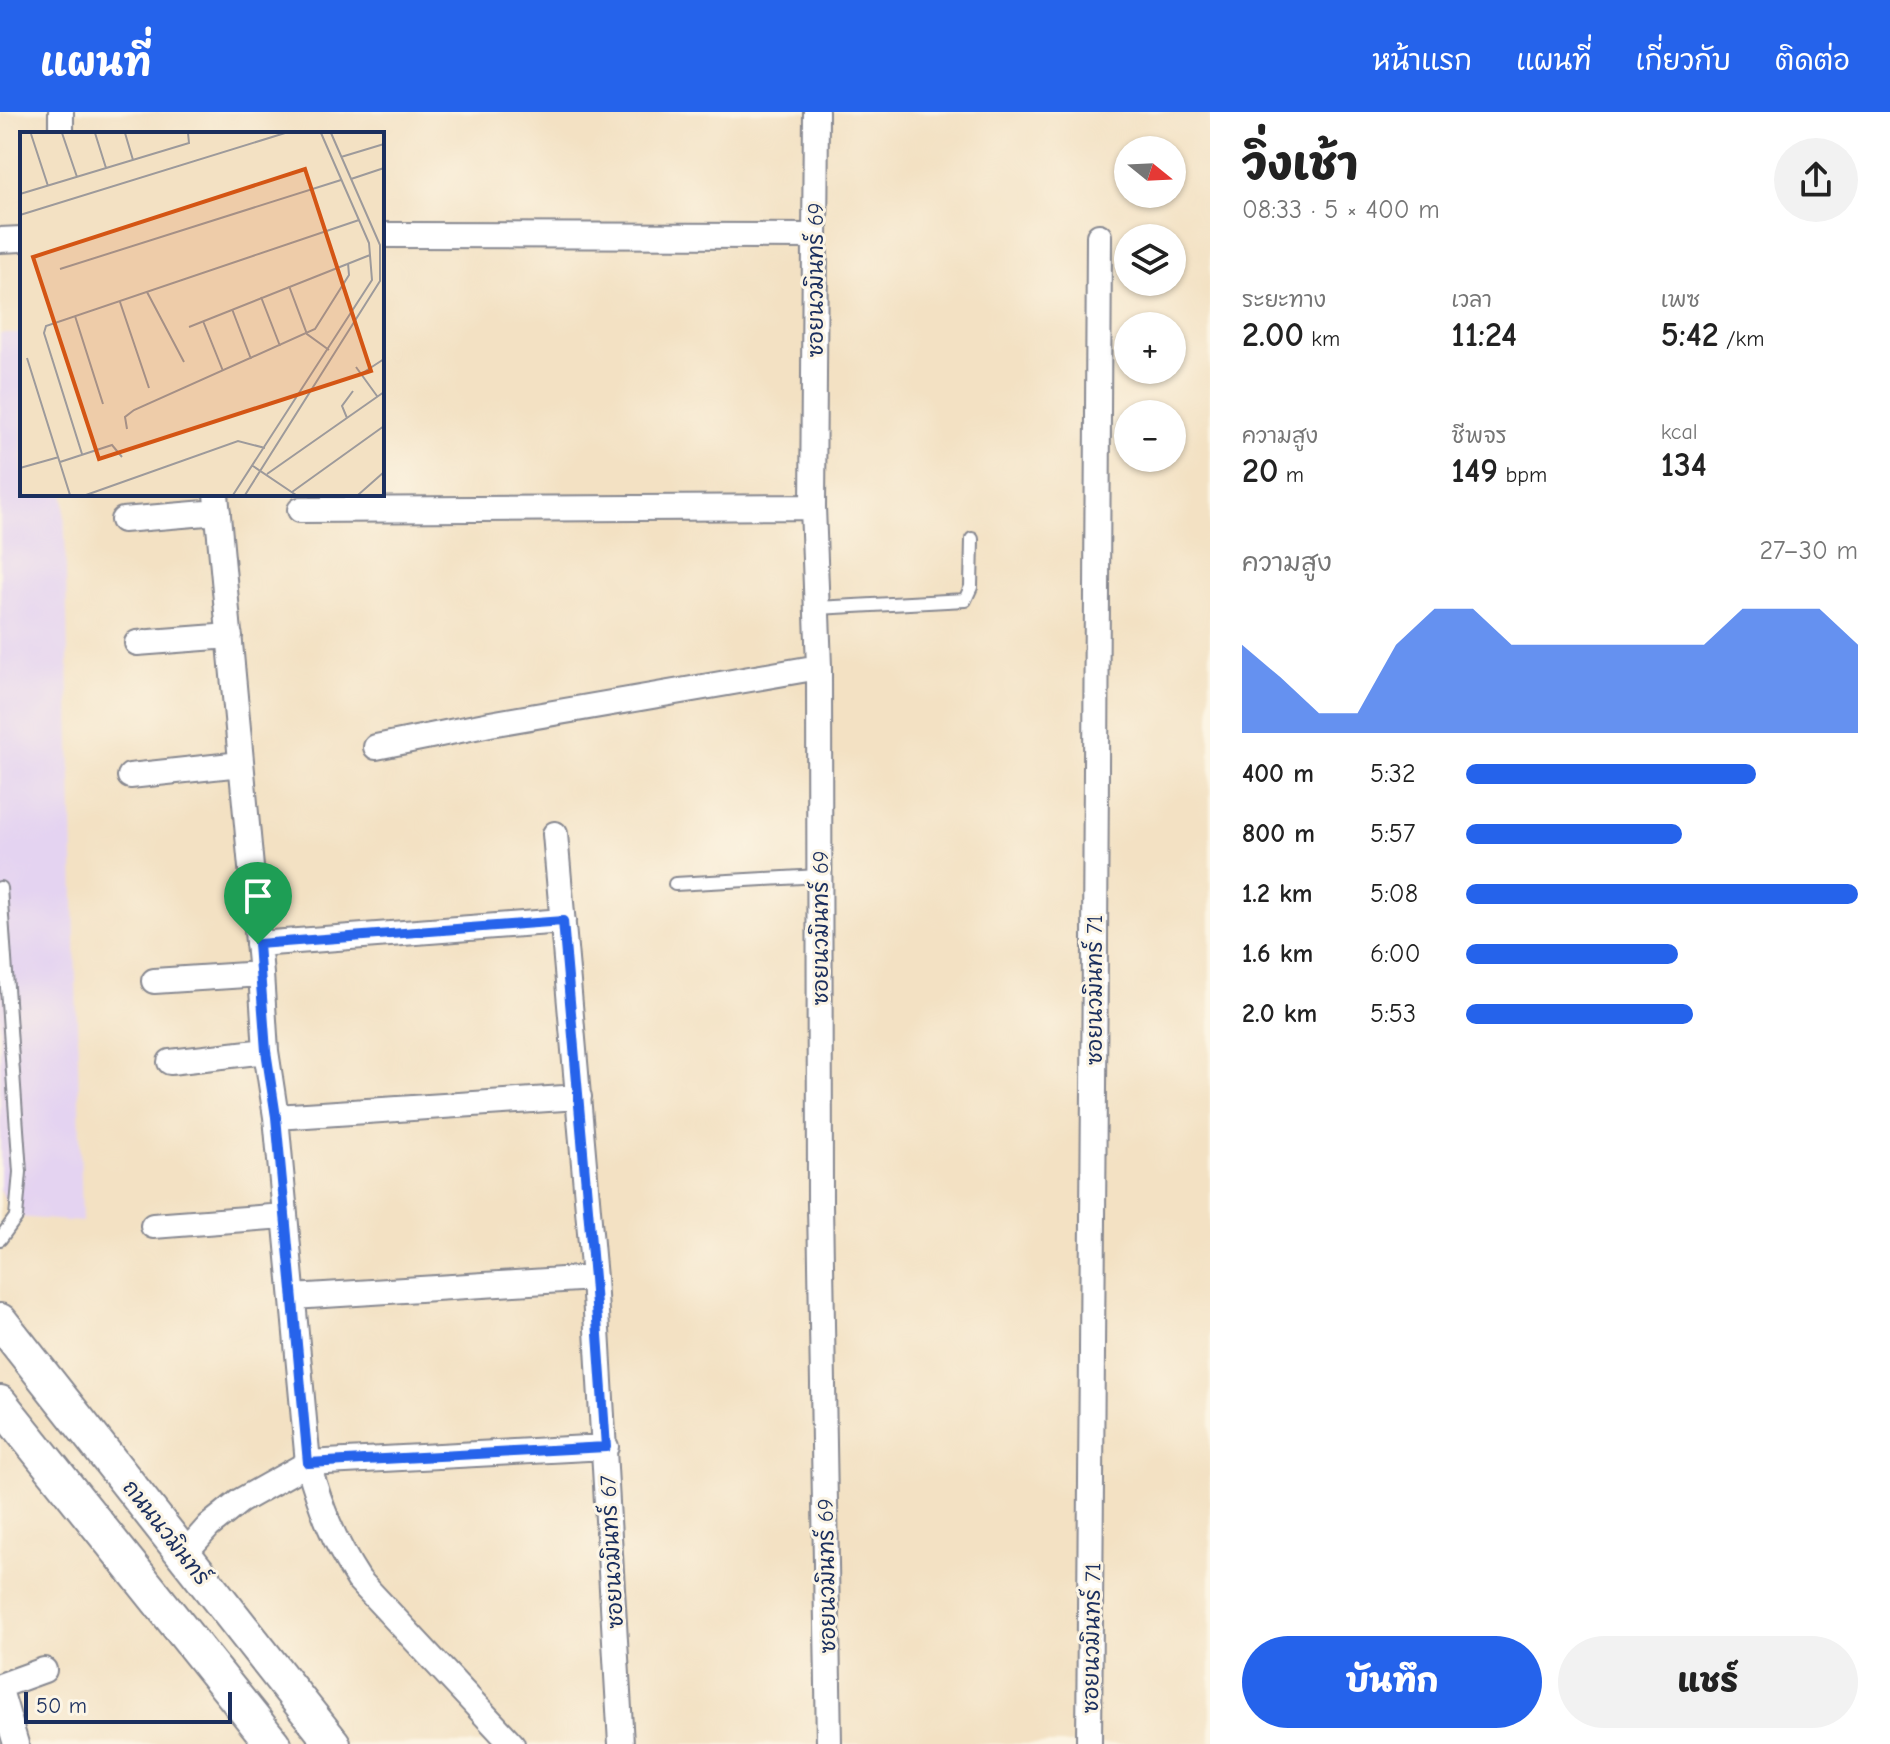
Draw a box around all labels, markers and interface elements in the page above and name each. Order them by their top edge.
text: แผนที่ [40,41,151,85]
text: หน้าแรก [1372,45,1472,77]
text: แผนที่ [1516,45,1592,77]
text: เกี่ยวกับ [1636,45,1731,77]
text: ติดต่อ [1775,45,1850,77]
inset map [20,132,384,496]
north arrow [1114,136,1186,208]
map controls [1114,136,1186,472]
button: share [1774,138,1858,222]
text: วิ่งเช้า [1242,139,1358,190]
text: 08:33 · 5 × 400 m [1242,195,1440,225]
street label: ซอยนวมินทร์ 69 [801,202,829,358]
button: layers [1114,224,1186,296]
text: ระยะทาง [1242,287,1326,313]
text: เวลา [1451,287,1492,313]
text: เพซ [1661,287,1700,313]
button: + [1114,312,1186,384]
text: 2.00 [1242,315,1304,355]
text: 11:24 [1451,315,1517,355]
text: 5:42 [1661,315,1719,355]
text: km [1304,326,1340,352]
text: /km [1719,326,1764,352]
button: − [1114,400,1186,472]
text: kcal [1661,419,1698,445]
text: ความสูง [1242,423,1318,449]
text: ชีพจร [1451,423,1507,449]
text: 134 [1661,445,1707,485]
text: 20 [1242,451,1278,491]
text: 149 [1451,451,1498,491]
text: m [1278,462,1304,488]
text: bpm [1498,462,1547,488]
text: 27–30 m [1759,536,1858,566]
text: ความสูง [1242,548,1332,578]
text: 400 m [1242,759,1314,789]
text: 5:32 [1370,759,1416,789]
text: 800 m [1242,819,1315,849]
text: 5:57 [1370,819,1415,849]
street label: ซอยนวมินทร์ 69 [806,850,834,1006]
pin [224,862,292,944]
icon: arrive [236,874,280,918]
text: 1.2 km [1242,879,1313,909]
text: 5:08 [1370,879,1418,909]
street label: ซอยนวมินทร์ 71 [1080,915,1108,1065]
text: 1.6 km [1242,939,1313,969]
text: 6:00 [1370,939,1420,969]
text: 2.0 km [1242,999,1317,1029]
text: 5:53 [1370,999,1416,1029]
street label: ถนนนวมินทร์ [117,1474,217,1590]
street label: ซอยนวมินทร์ 67 [593,1474,629,1630]
street label: ซอยนวมินทร์ 69 [811,1498,841,1654]
street label: ซอยนวมินทร์ 71 [1076,1563,1106,1713]
button: บันทึก [1242,1636,1542,1728]
button: แชร์ [1558,1636,1858,1728]
scale bar [24,1688,232,1724]
text: 50 m [36,1693,87,1719]

